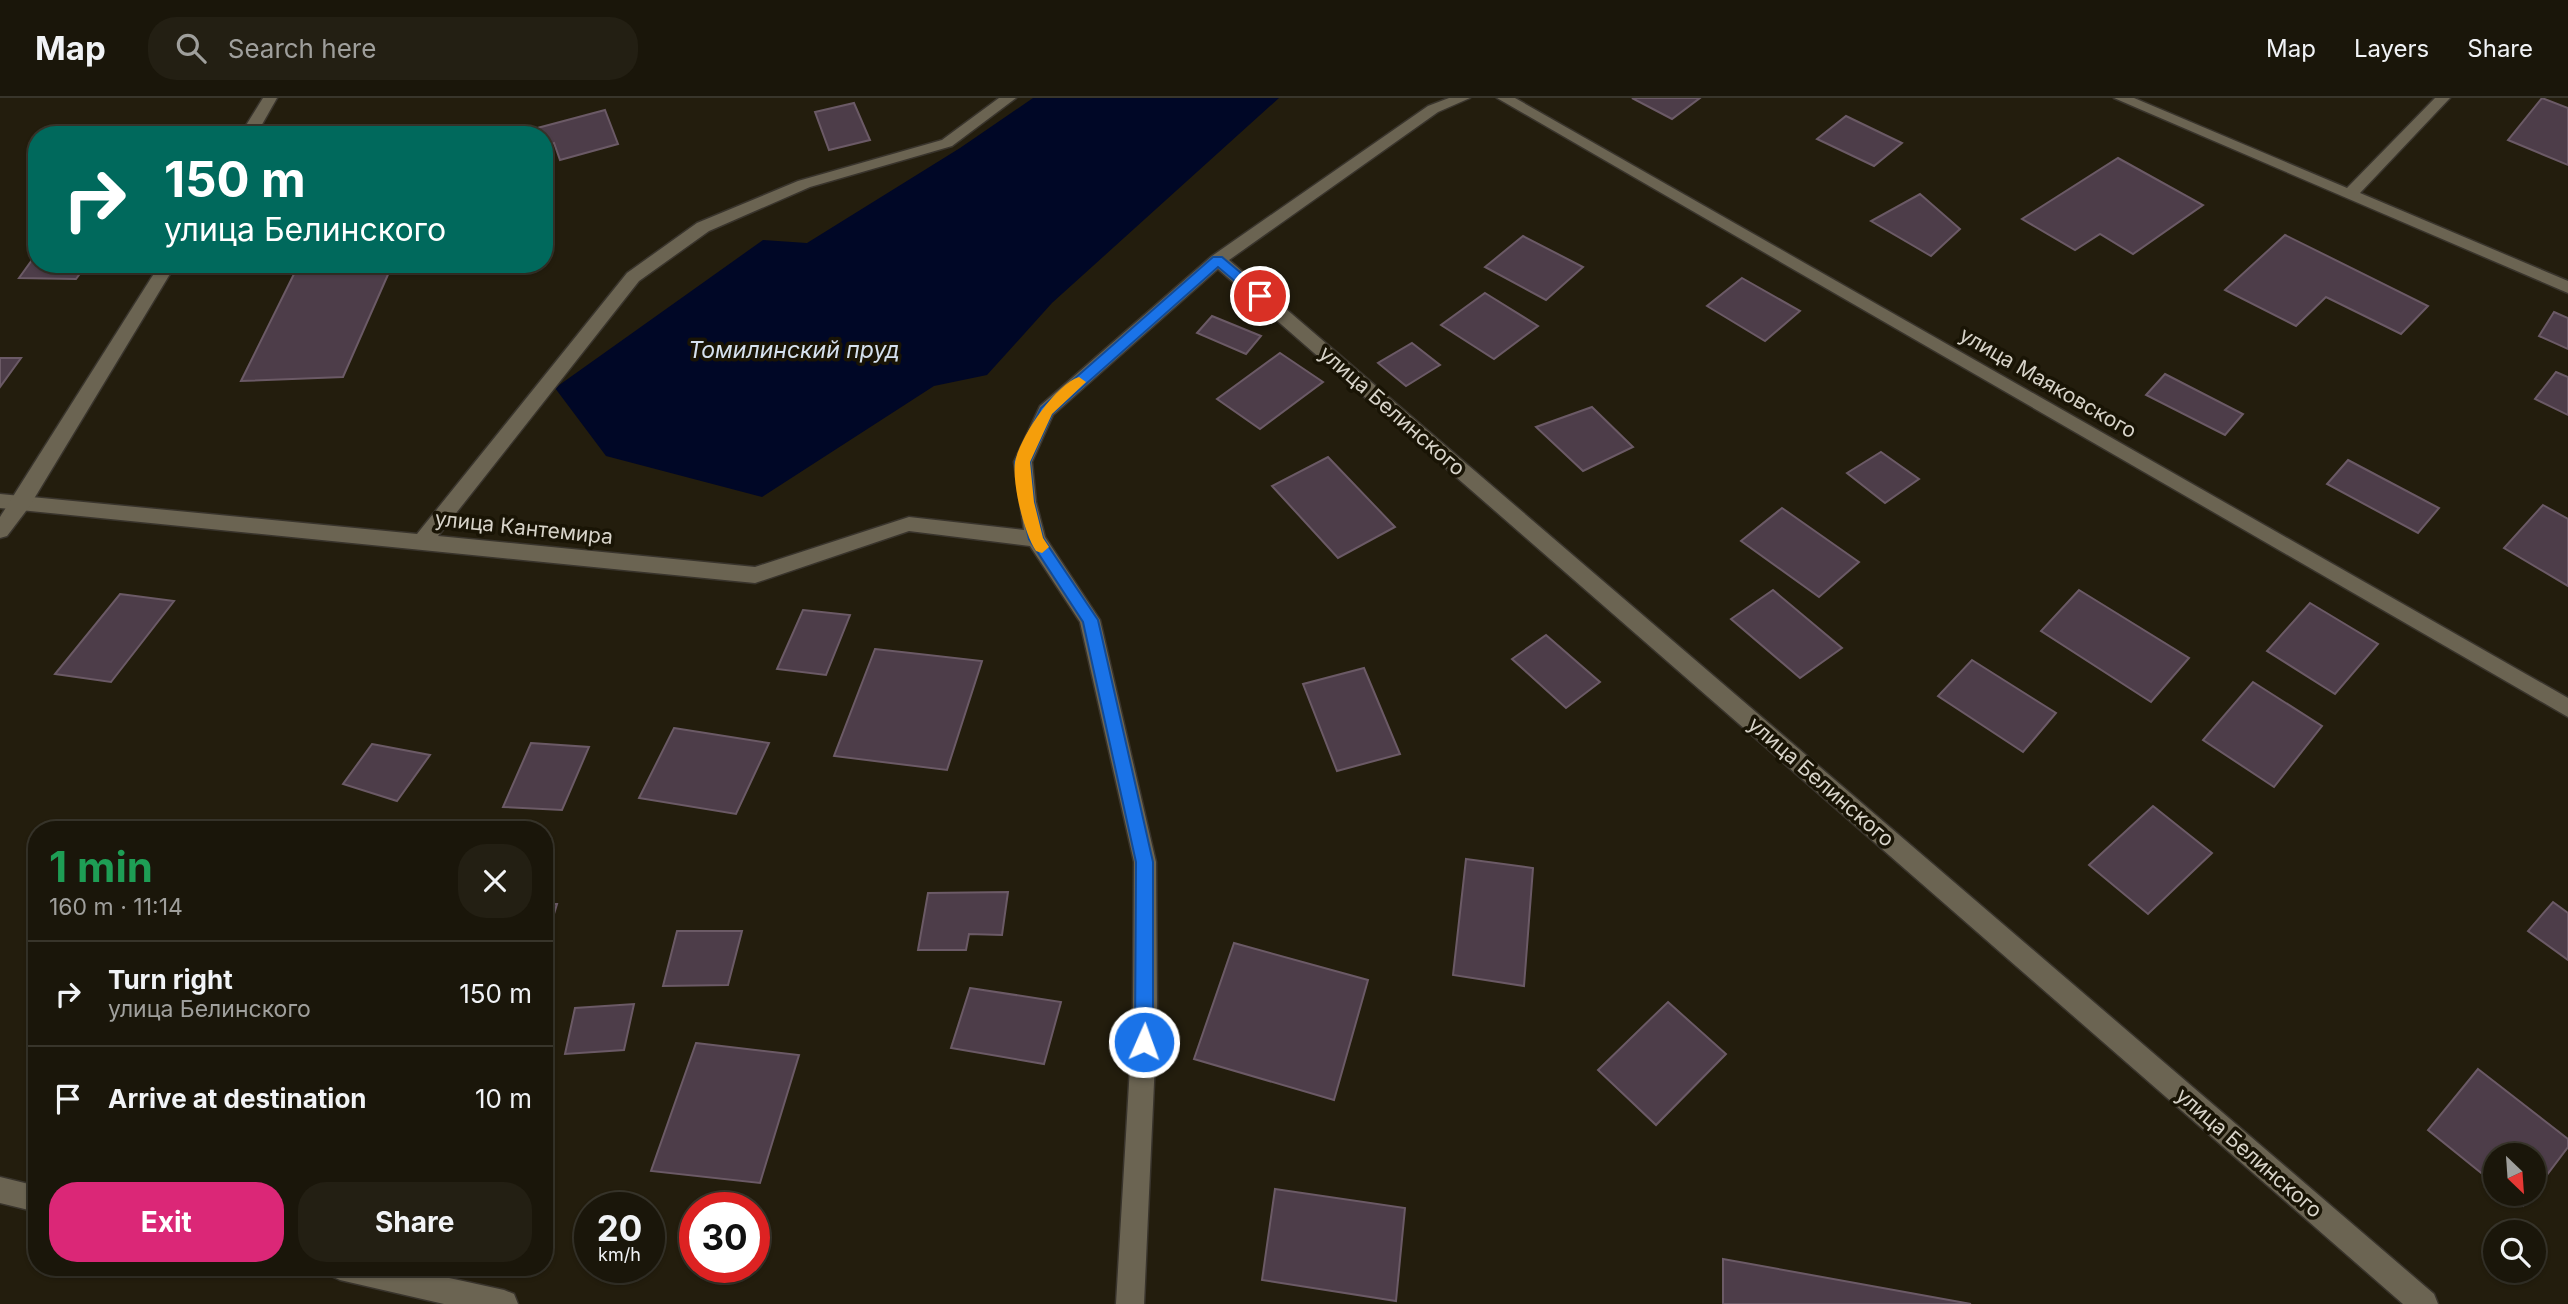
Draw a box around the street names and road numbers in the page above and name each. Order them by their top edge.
street label: улица Маяковского [1955,322,2141,443]
street label: улица Белинского [1314,340,1470,481]
street label: улица Кантемира [434,506,614,549]
street label: улица Белинского [1743,711,1899,852]
street label: улица Белинского [2171,1082,2327,1223]

